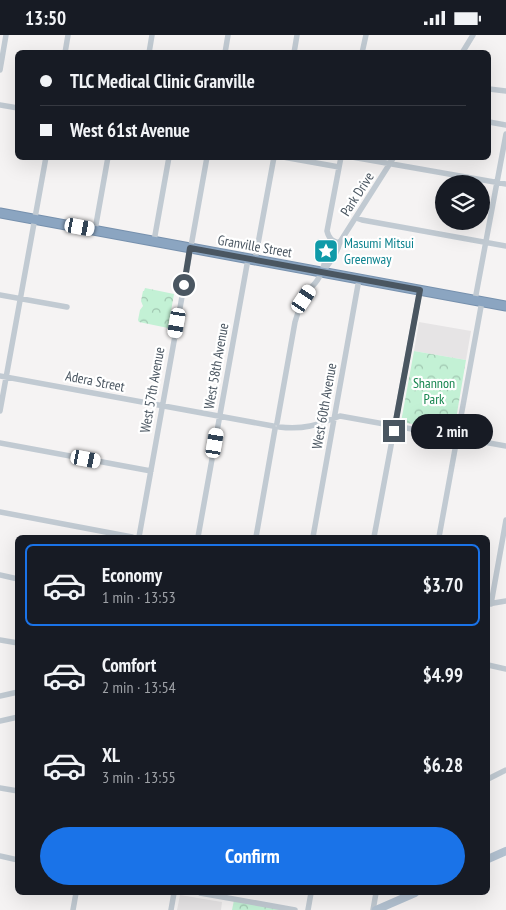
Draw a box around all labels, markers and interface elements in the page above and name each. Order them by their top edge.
text: 13:50 [25,6,66,30]
text: TLC Medical Clinic Granville [70,69,255,93]
text: West 61st Avenue [70,118,190,142]
street label: Park Drive [336,168,378,219]
map controls [435,175,490,230]
button: layers [435,175,490,230]
car [63,217,96,237]
street label: Granville Street [216,231,294,261]
place label: Masumi Mitsui Greenway [344,234,414,268]
place icon: Masumi Mitsui Greenway [313,238,339,264]
route start [173,274,195,296]
car [289,282,318,316]
car [167,307,186,339]
street label: West 58th Avenue [200,321,232,410]
street label: West 57th Avenue [136,346,168,434]
street label: West 60th Avenue [308,361,340,450]
street label: Adera Street [64,366,126,396]
park label: Shannon Park [413,374,455,408]
callout: 2 min [412,413,494,449]
route end [383,420,405,442]
text: 2 min [436,421,468,441]
car [205,427,224,459]
car [69,449,102,469]
icon: car [42,563,87,608]
text: Economy [102,563,162,587]
text: $3.70 [423,573,463,597]
text: 1 min · 13:53 [102,587,176,607]
icon: car [42,653,87,698]
text: Comfort [102,653,156,677]
text: $4.99 [423,663,463,687]
text: 2 min · 13:54 [102,677,176,697]
icon: car [42,743,87,788]
text: XL [102,743,120,767]
text: $6.28 [423,753,463,777]
text: 3 min · 13:55 [102,767,176,787]
button: Confirm [40,827,465,885]

